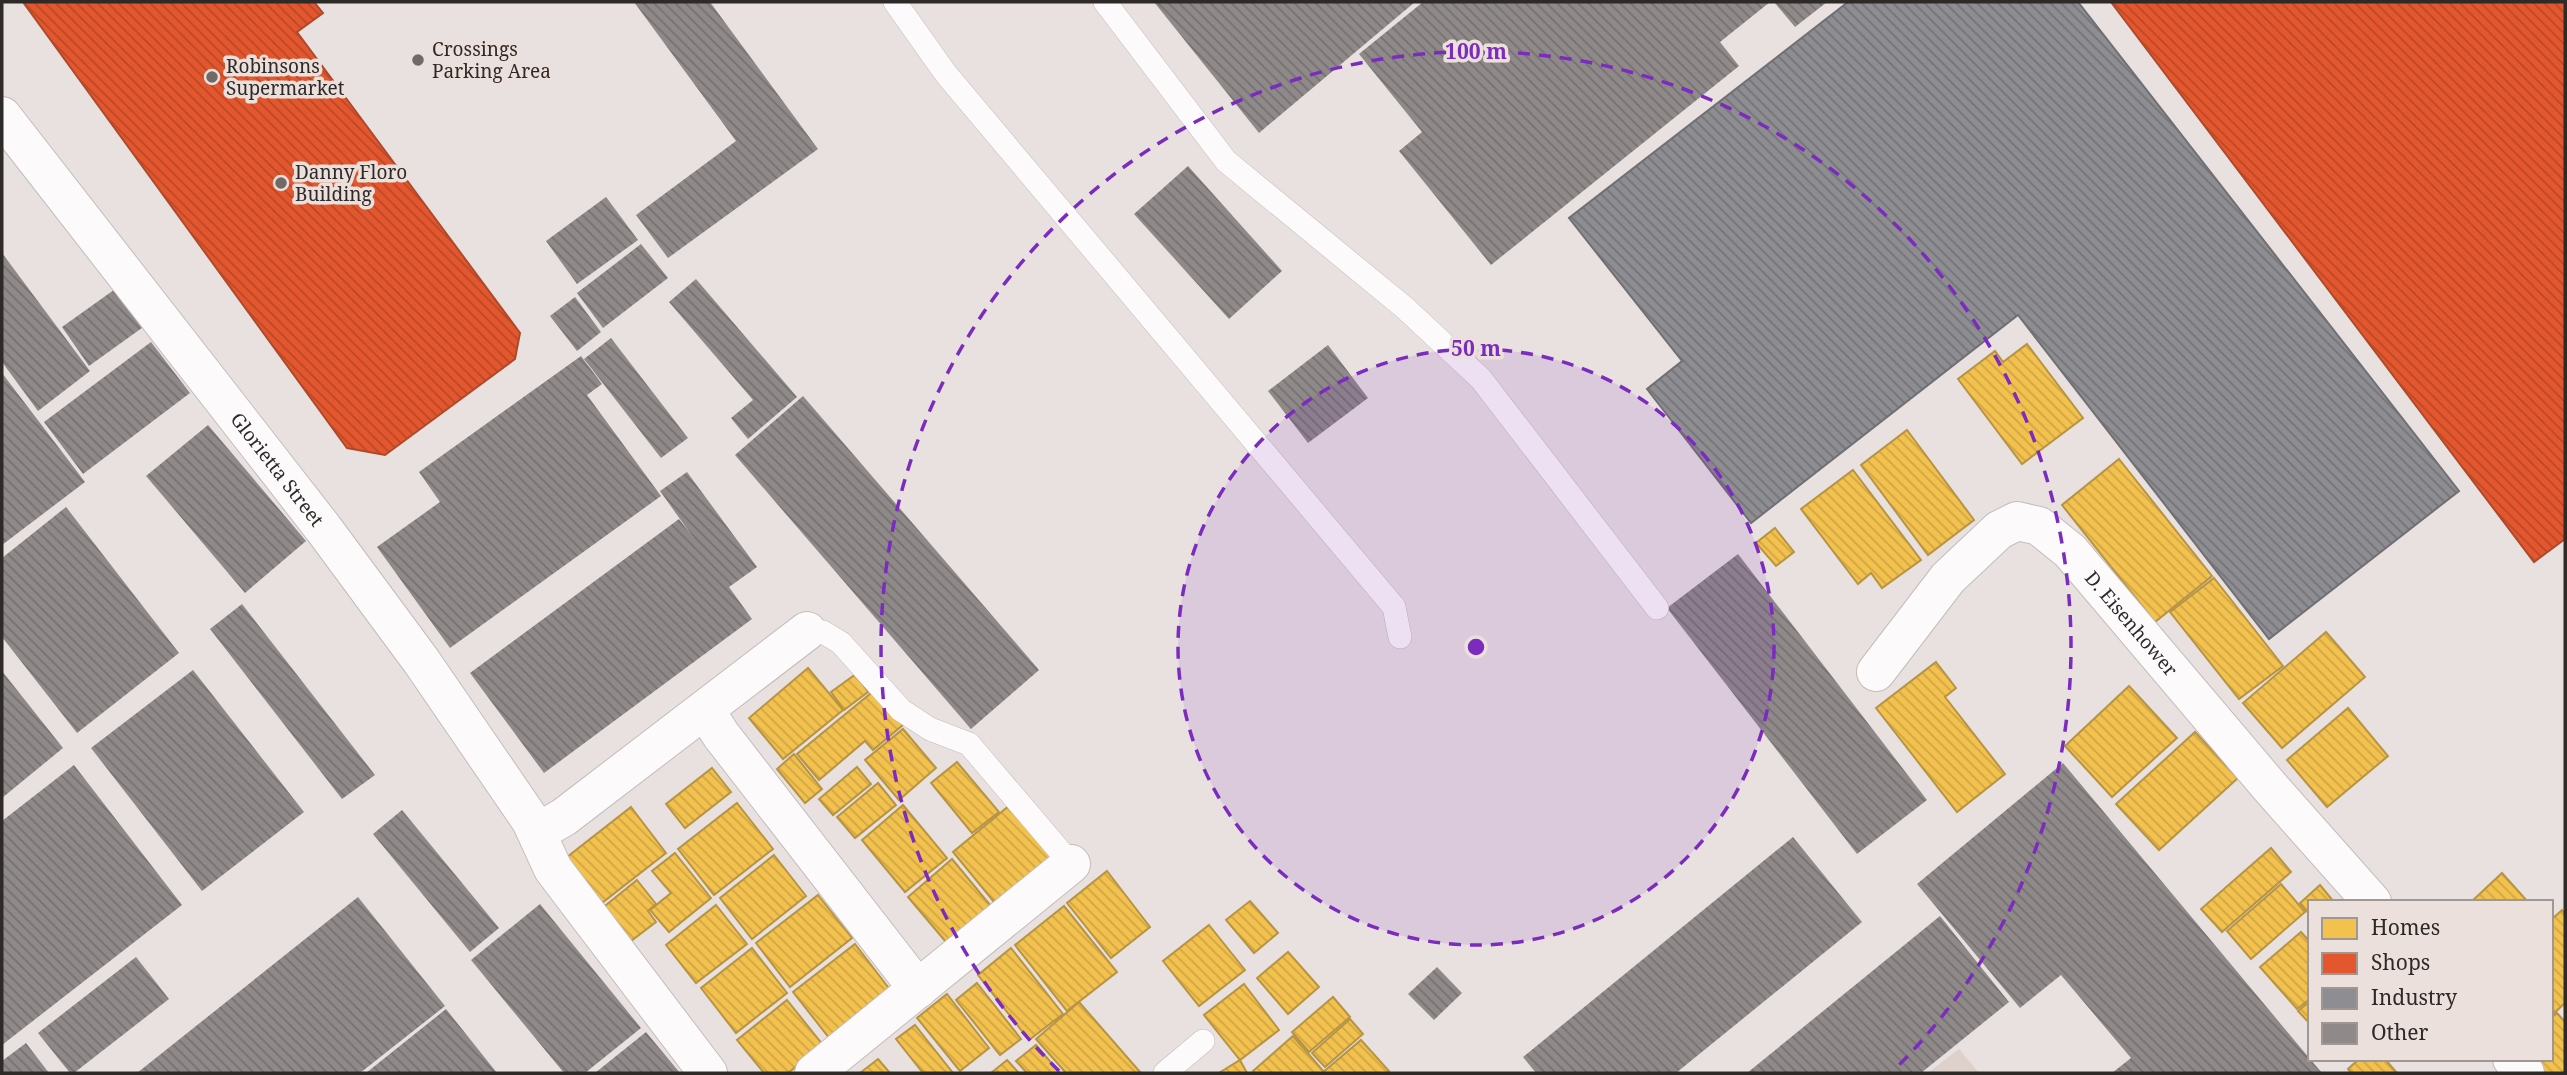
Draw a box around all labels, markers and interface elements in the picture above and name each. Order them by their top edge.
place label: Crossings Parking Area [432,36,551,84]
text: 100 m [1445,37,1507,65]
marker: Crossings Parking Area [410,52,426,68]
place label: Robinsons Supermarket [226,53,345,101]
marker: Robinsons Supermarket [204,69,220,85]
place label: Danny Floro Building [295,159,407,207]
marker: Danny Floro Building [273,175,289,191]
text: 50 m [1451,334,1501,362]
street label: Glorietta Street [225,407,330,532]
street label: D. Eisenhower [2079,565,2184,682]
centre of rings [1464,635,1488,659]
legend [2308,900,2553,1061]
text: Homes [2371,913,2440,941]
text: Shops [2371,948,2430,976]
text: Industry [2371,983,2457,1011]
text: Other [2371,1018,2429,1046]

